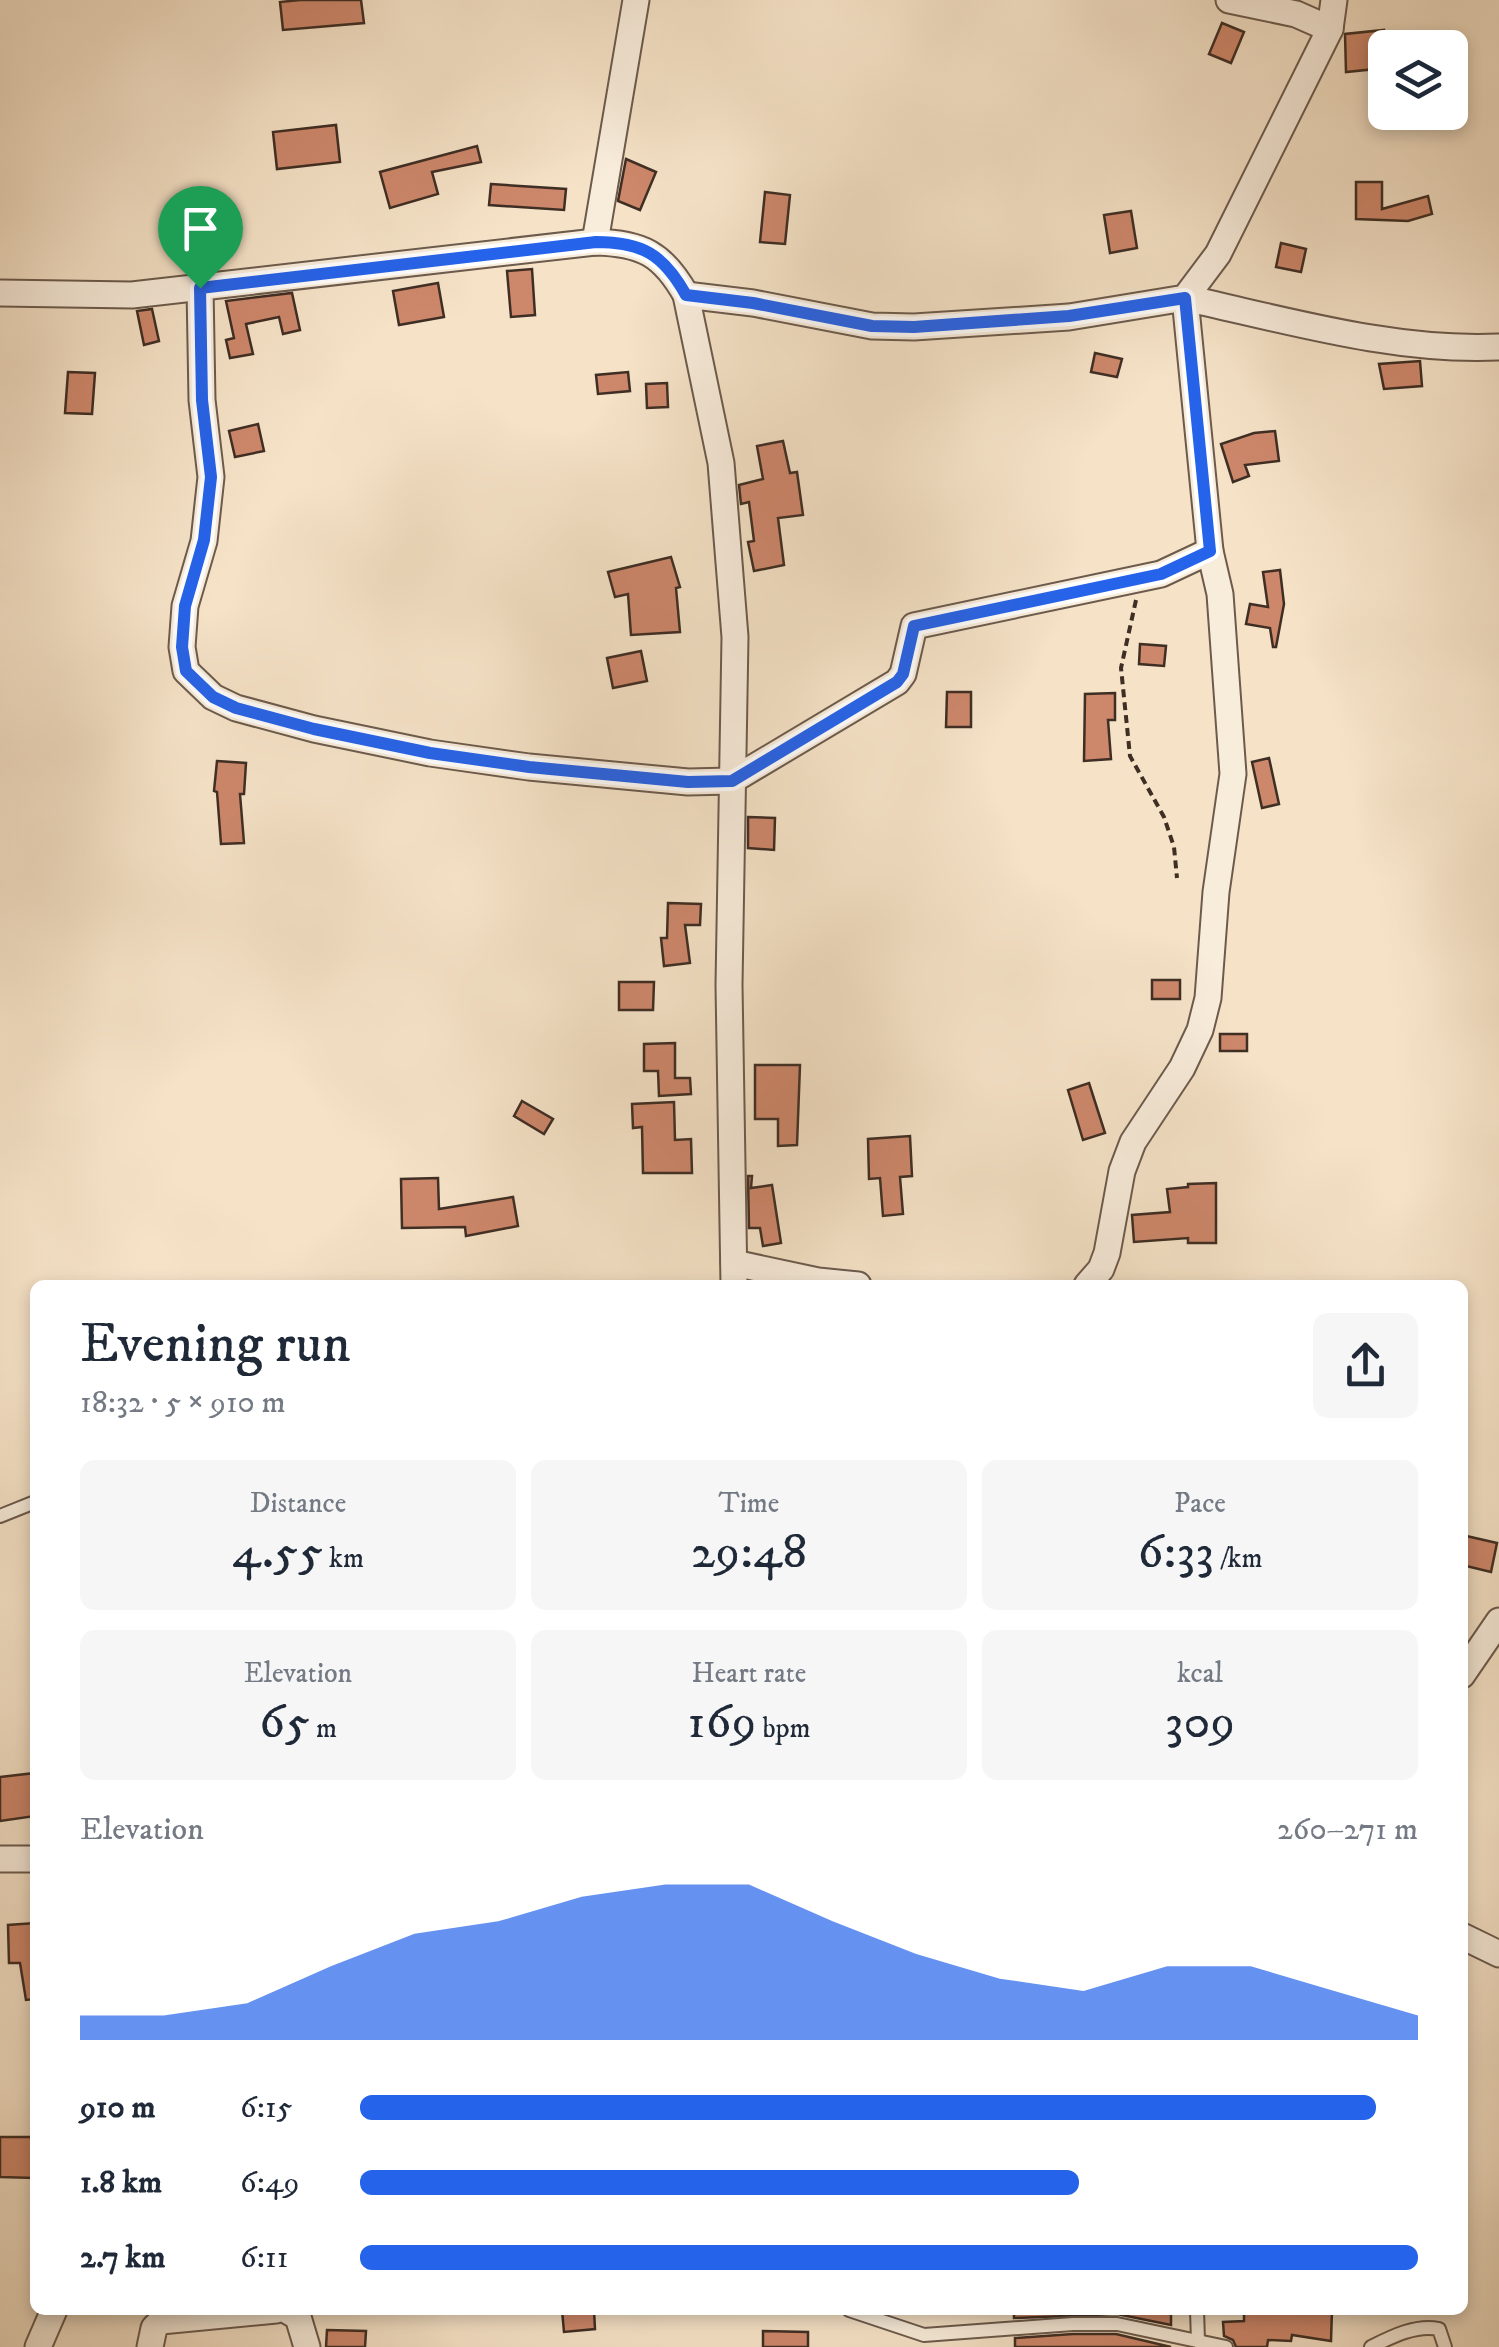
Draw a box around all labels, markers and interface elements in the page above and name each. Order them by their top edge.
map controls [1368,30,1468,130]
button: layers [1368,30,1468,130]
pin [158,186,243,289]
icon: arrive [173,201,228,256]
text: Evening run [80,1311,351,1380]
button: share [1313,1313,1418,1418]
text: 18:32 · 5 × 910 m [80,1383,286,1423]
text: Distance [250,1486,346,1521]
text: Time [719,1486,779,1521]
text: Pace [1174,1486,1226,1521]
text: 4.55 [232,1521,323,1584]
text: 29:48 [691,1521,807,1584]
text: 6:33 [1138,1521,1214,1584]
text: km [323,1541,364,1576]
text: /km [1214,1541,1262,1576]
text: Elevation [244,1656,352,1691]
text: Heart rate [692,1656,806,1691]
text: kcal [1177,1656,1223,1691]
text: 65 [259,1691,310,1754]
text: 169 [687,1691,756,1754]
text: 309 [1165,1691,1235,1754]
text: m [310,1711,337,1746]
text: bpm [756,1711,811,1746]
text: Elevation [80,1810,204,1850]
text: 260–271 m [1277,1810,1418,1850]
text: 910 m [80,2088,156,2128]
text: 6:15 [240,2088,292,2128]
text: 1.8 km [80,2163,162,2203]
text: 6:49 [240,2163,299,2203]
text: 2.7 km [80,2238,166,2278]
text: 6:11 [240,2238,289,2278]

